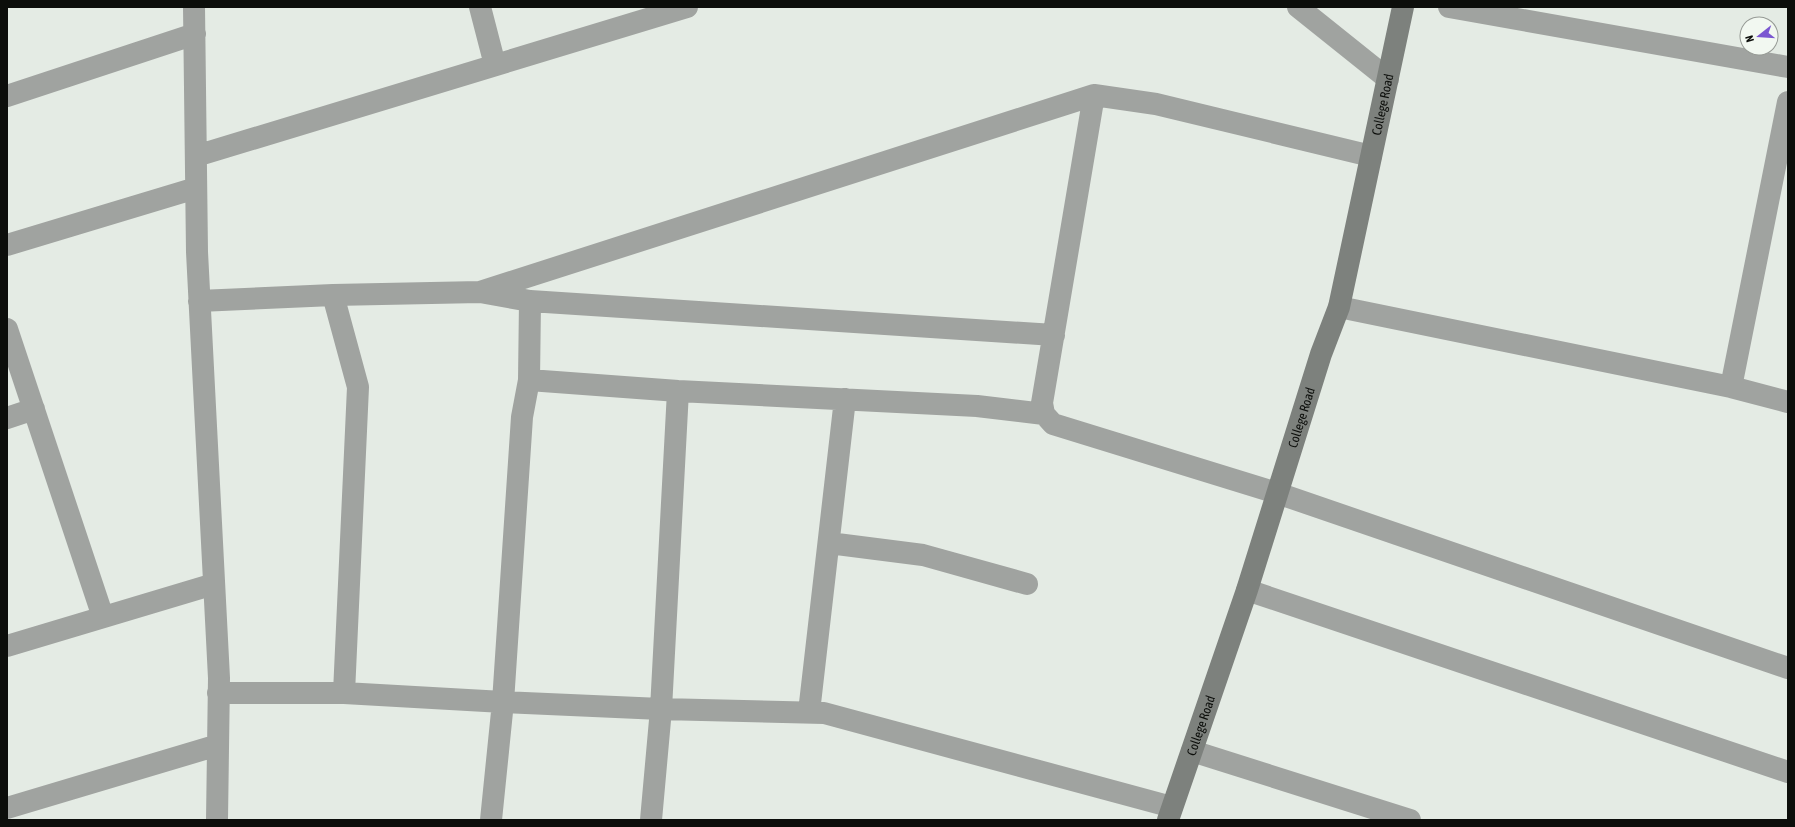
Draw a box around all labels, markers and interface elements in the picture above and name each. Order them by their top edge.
north arrow [1739,16,1779,56]
text: N [1743,34,1756,44]
street label: College Road [1368,72,1396,137]
street label: College Road [1285,385,1318,450]
street label: College Road [1183,693,1218,757]

